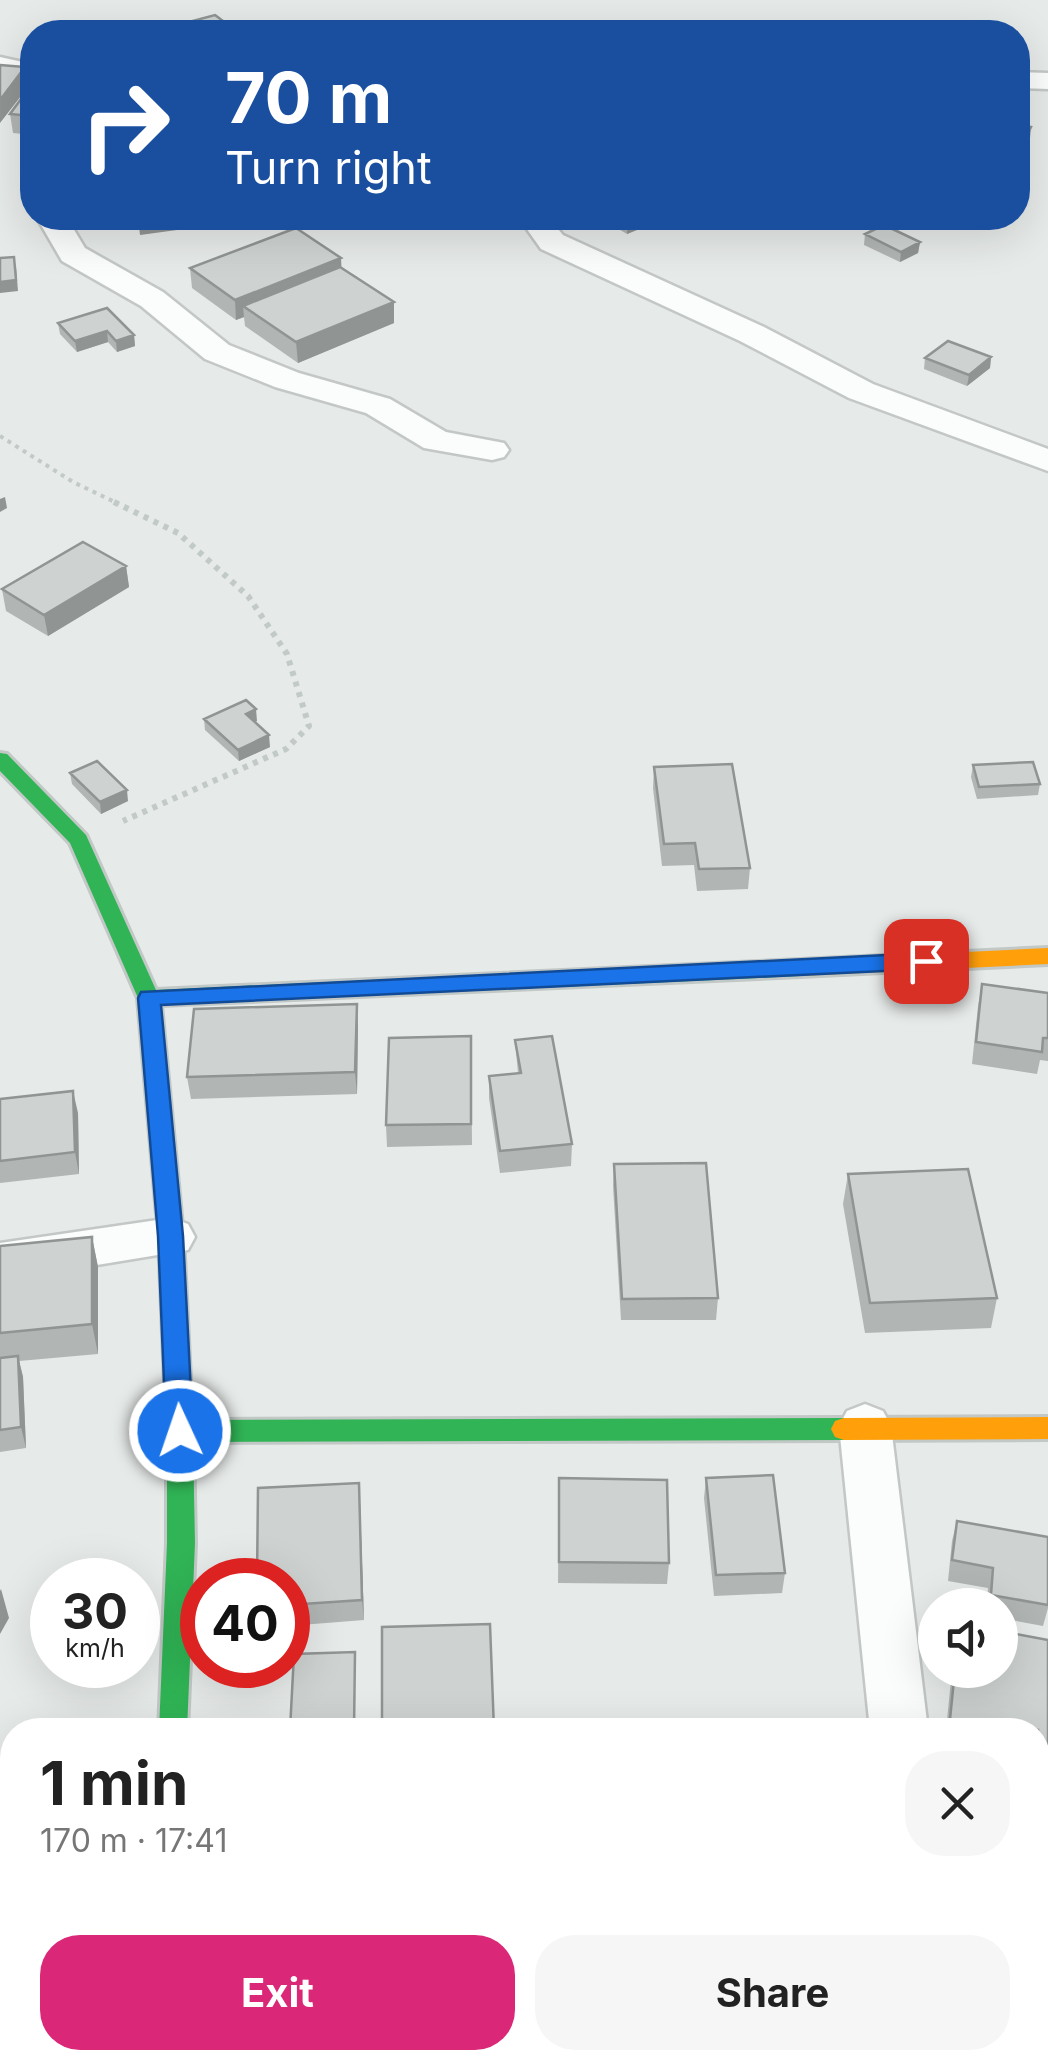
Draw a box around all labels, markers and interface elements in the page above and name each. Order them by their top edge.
text: 70 m [225,55,392,140]
icon: right [60,60,190,190]
text: Turn right [225,140,432,195]
pin [884,919,969,1004]
icon: arrive [899,934,954,989]
position arrow [128,1379,232,1483]
speed limit sign: 40 [180,1558,310,1688]
text: 30 [62,1581,128,1641]
map controls [918,1588,1018,1688]
button: sound [918,1588,1018,1688]
text: km/h [65,1633,125,1663]
text: 1 min [40,1747,188,1819]
button: close [905,1751,1010,1856]
text: 170 m · 17:41 [40,1821,227,1860]
button: Exit [40,1935,515,2050]
button: Share [535,1935,1010,2050]

